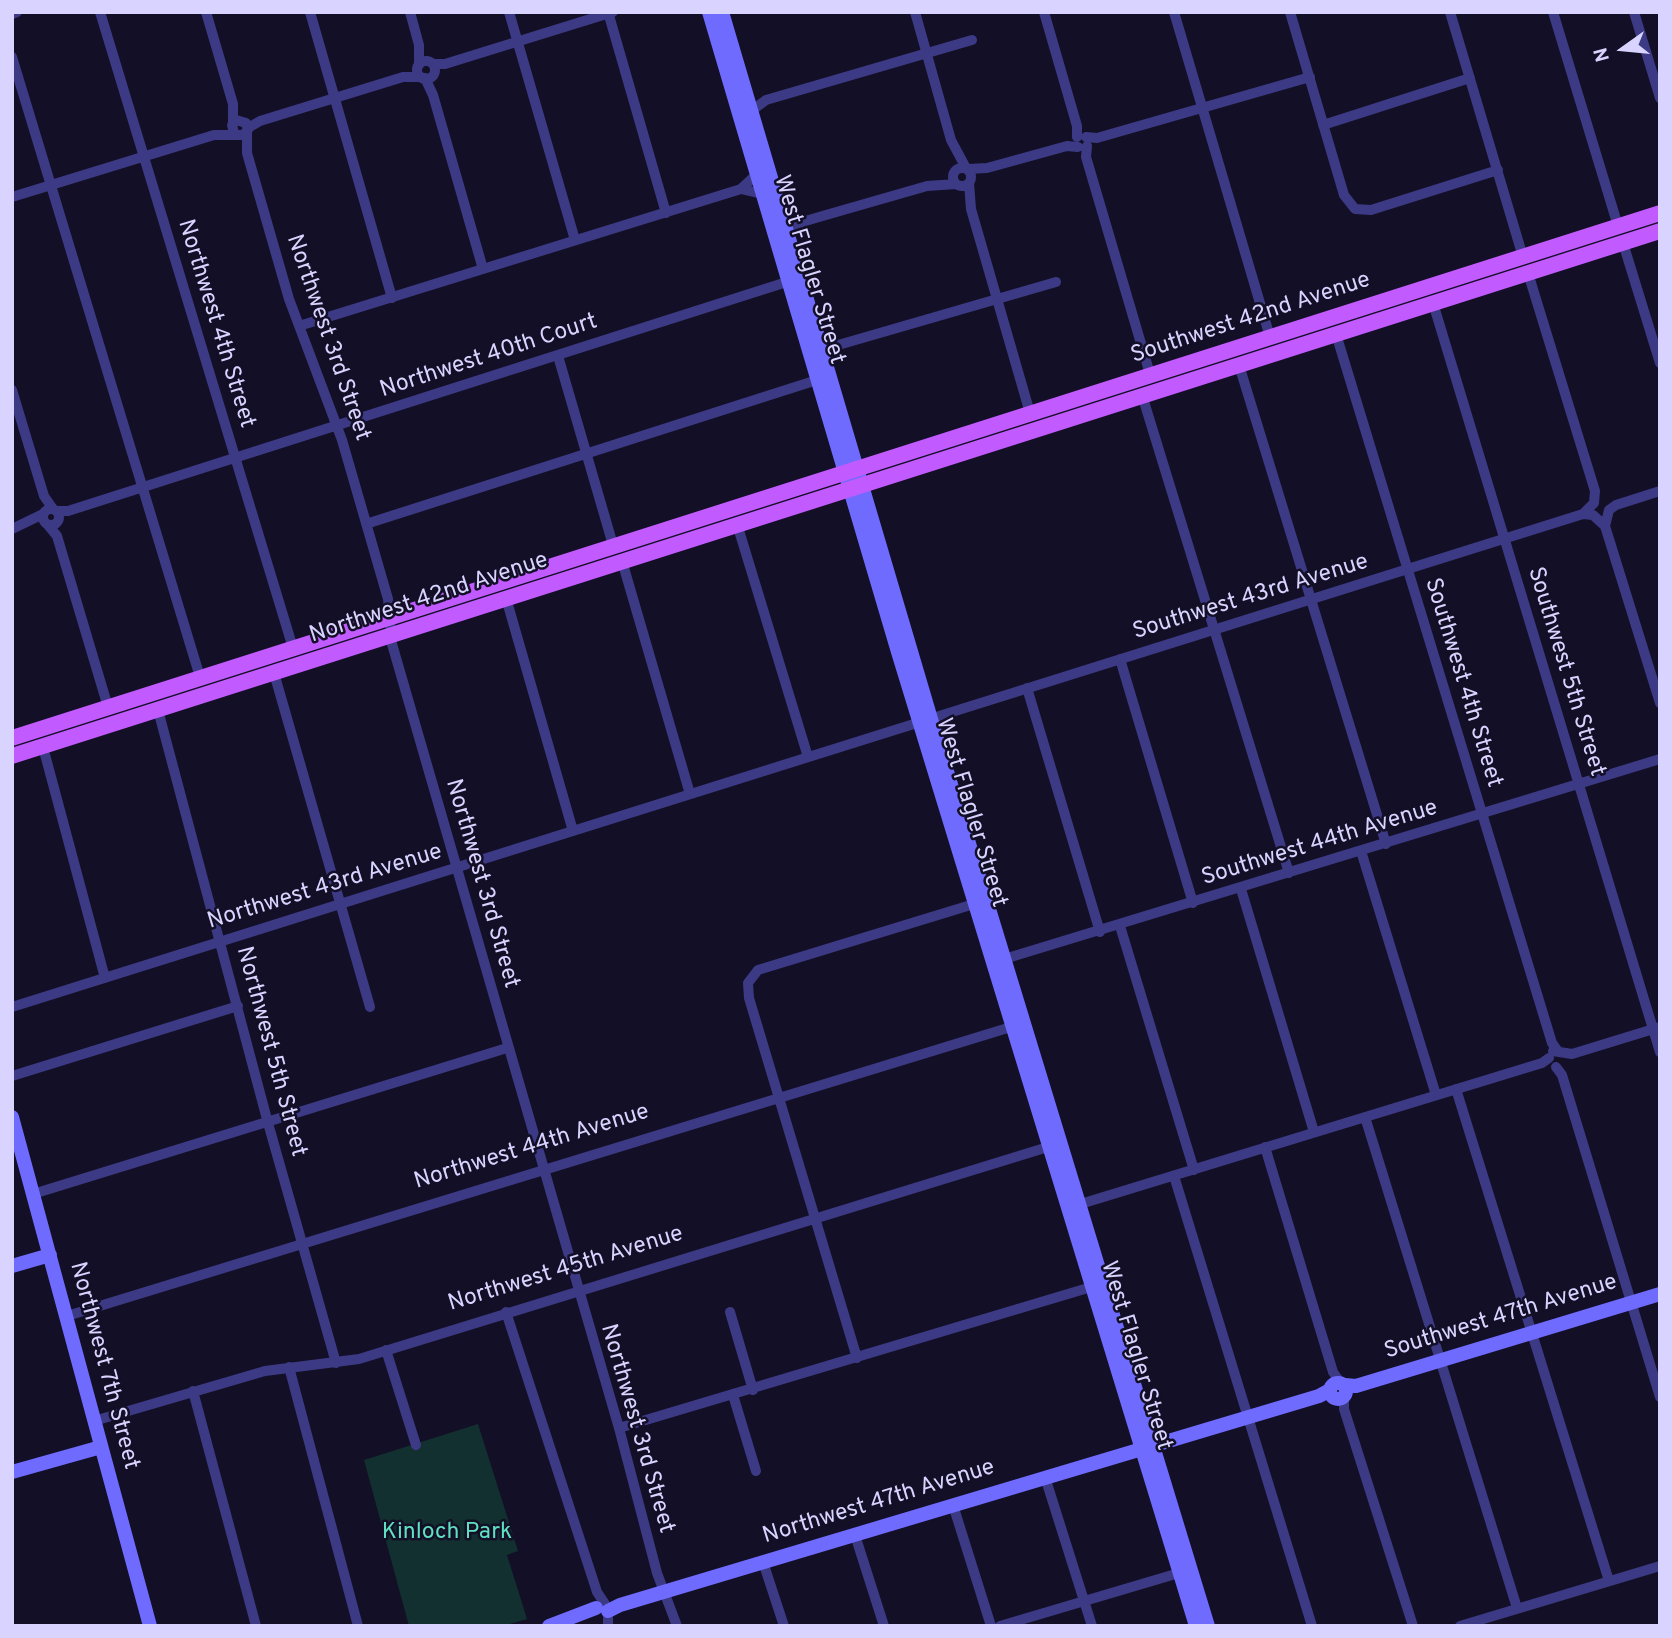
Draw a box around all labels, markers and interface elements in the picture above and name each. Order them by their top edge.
north arrow [1588,14,1658,84]
text: N [1589,45,1616,64]
street label: West Flagler Street [766,172,850,368]
street label: Northwest 4th Street [170,216,260,432]
street label: Northwest 3rd Street [279,231,375,445]
street label: Southwest 42nd Avenue [1128,267,1374,371]
street label: Northwest 40th Court [377,309,601,405]
street label: Northwest 42nd Avenue [306,547,552,651]
street label: Southwest 43rd Avenue [1130,549,1372,647]
street label: Southwest 5th Street [1520,564,1610,780]
street label: Southwest 4th Street [1417,575,1507,791]
street label: West Flagler Street [928,715,1012,911]
street label: Northwest 3rd Street [438,776,524,992]
street label: Southwest 44th Avenue [1199,795,1441,893]
street label: Northwest 43rd Avenue [204,839,446,937]
street label: Northwest 5th Street [229,944,311,1160]
street label: Northwest 44th Avenue [411,1099,653,1197]
street label: Northwest 45th Avenue [445,1221,687,1319]
street label: West Flagler Street [1093,1258,1177,1454]
street label: Northwest 7th Street [62,1259,144,1473]
street label: Southwest 47th Avenue [1381,1269,1621,1367]
street label: Northwest 3rd Street [593,1321,679,1537]
street label: Northwest 47th Avenue [760,1455,998,1551]
park label: Kinloch Park [382,1519,512,1547]

